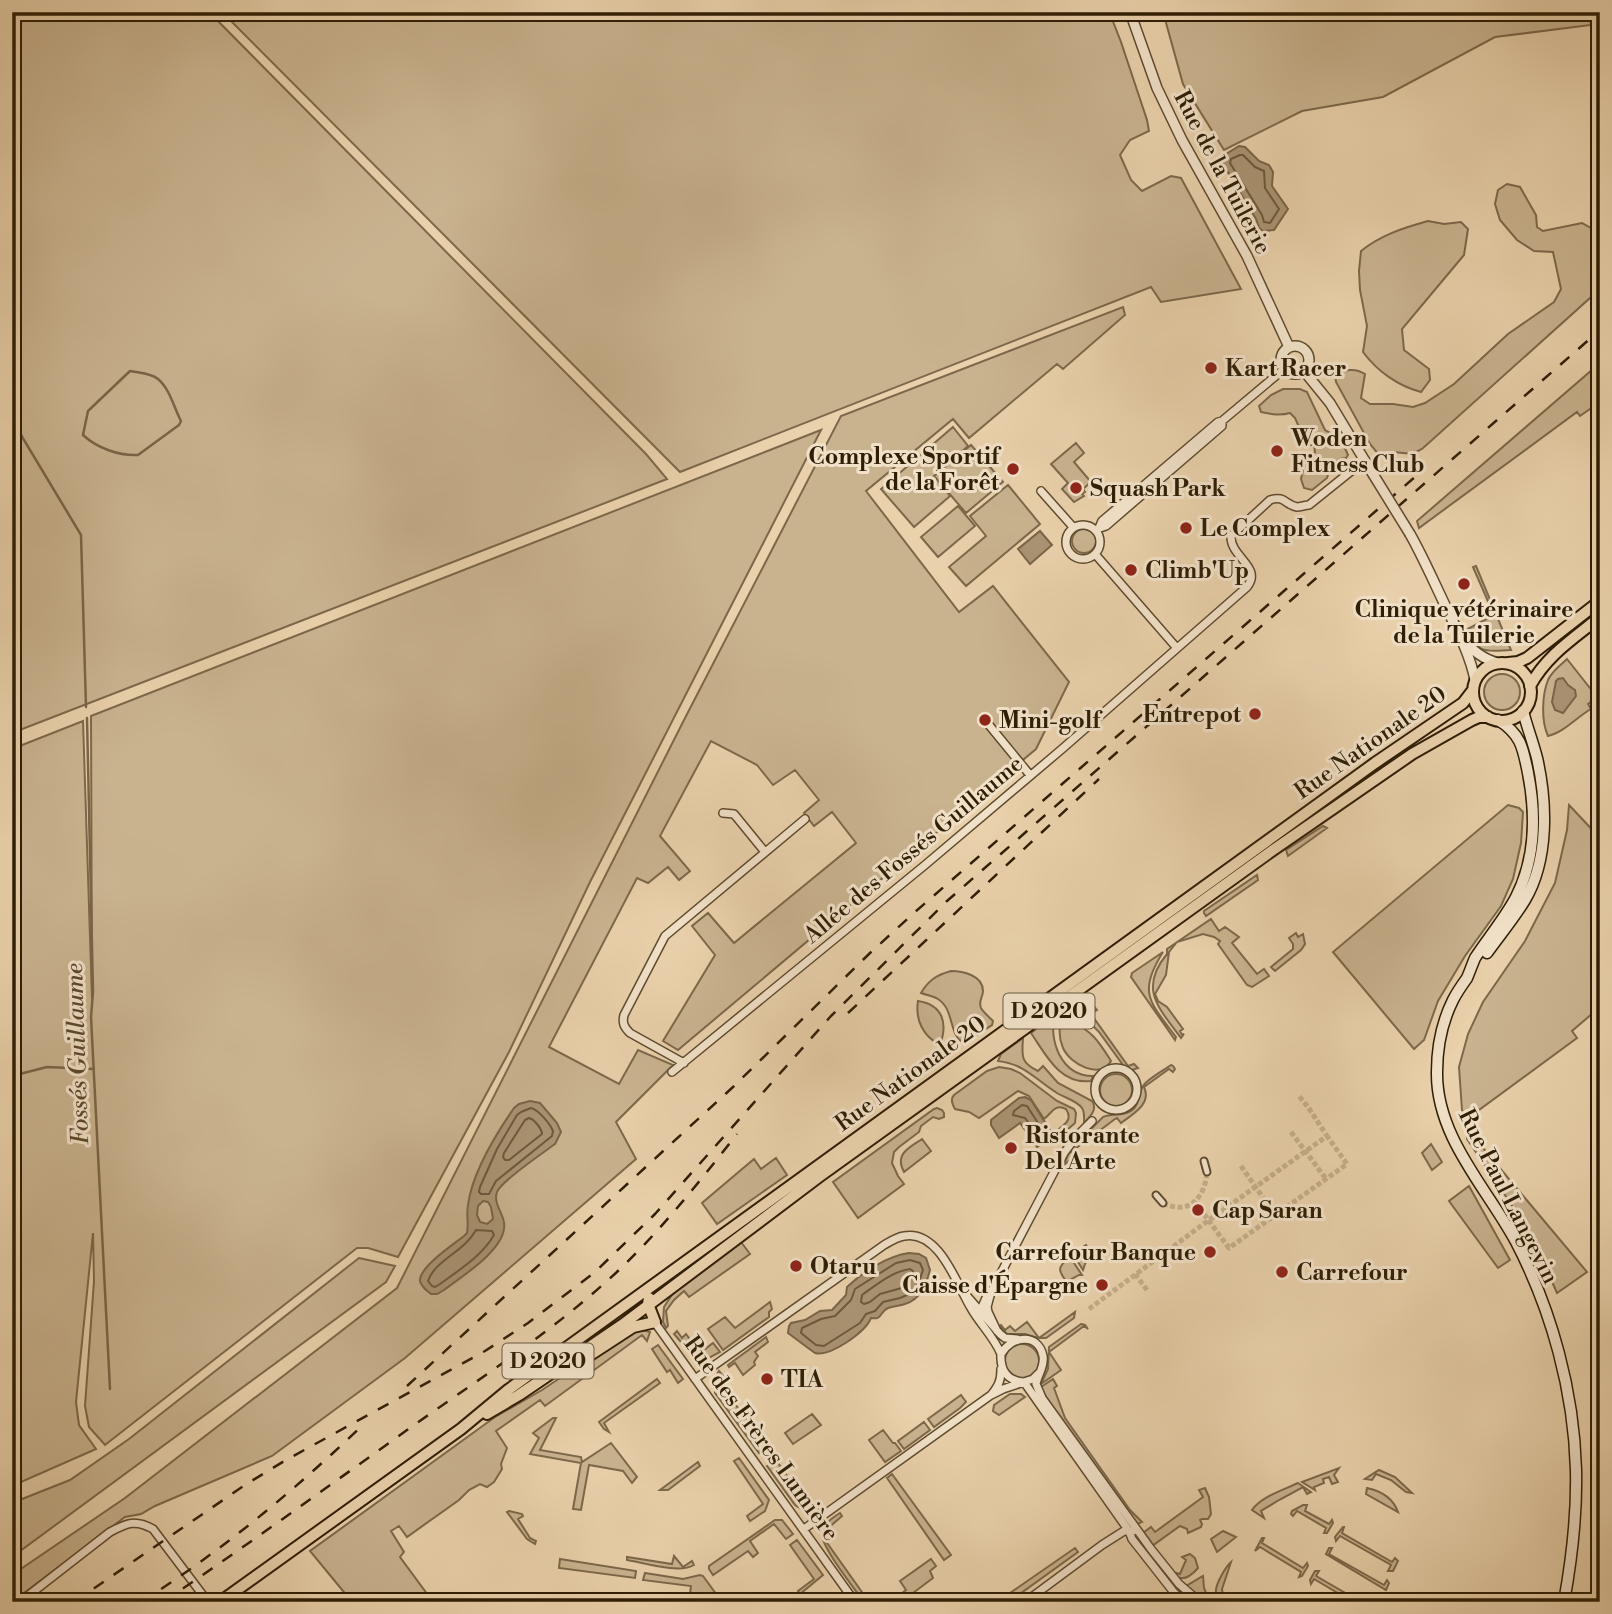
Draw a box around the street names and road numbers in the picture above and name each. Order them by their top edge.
street label: Rue de la Tuilerie [1167,86,1277,259]
street label: Rue Nationale 20 [1289,680,1452,806]
street label: Allée des Fossés Guillaume [798,750,1029,950]
road number: D 2020 [1004,993,1094,1028]
street label: Rue Nationale 20 [830,1010,991,1138]
street label: Rue Paul Langevin [1452,1104,1564,1289]
street label: Rue des Frères Lumière [677,1331,845,1546]
road number: D 2020 [503,1344,594,1378]

